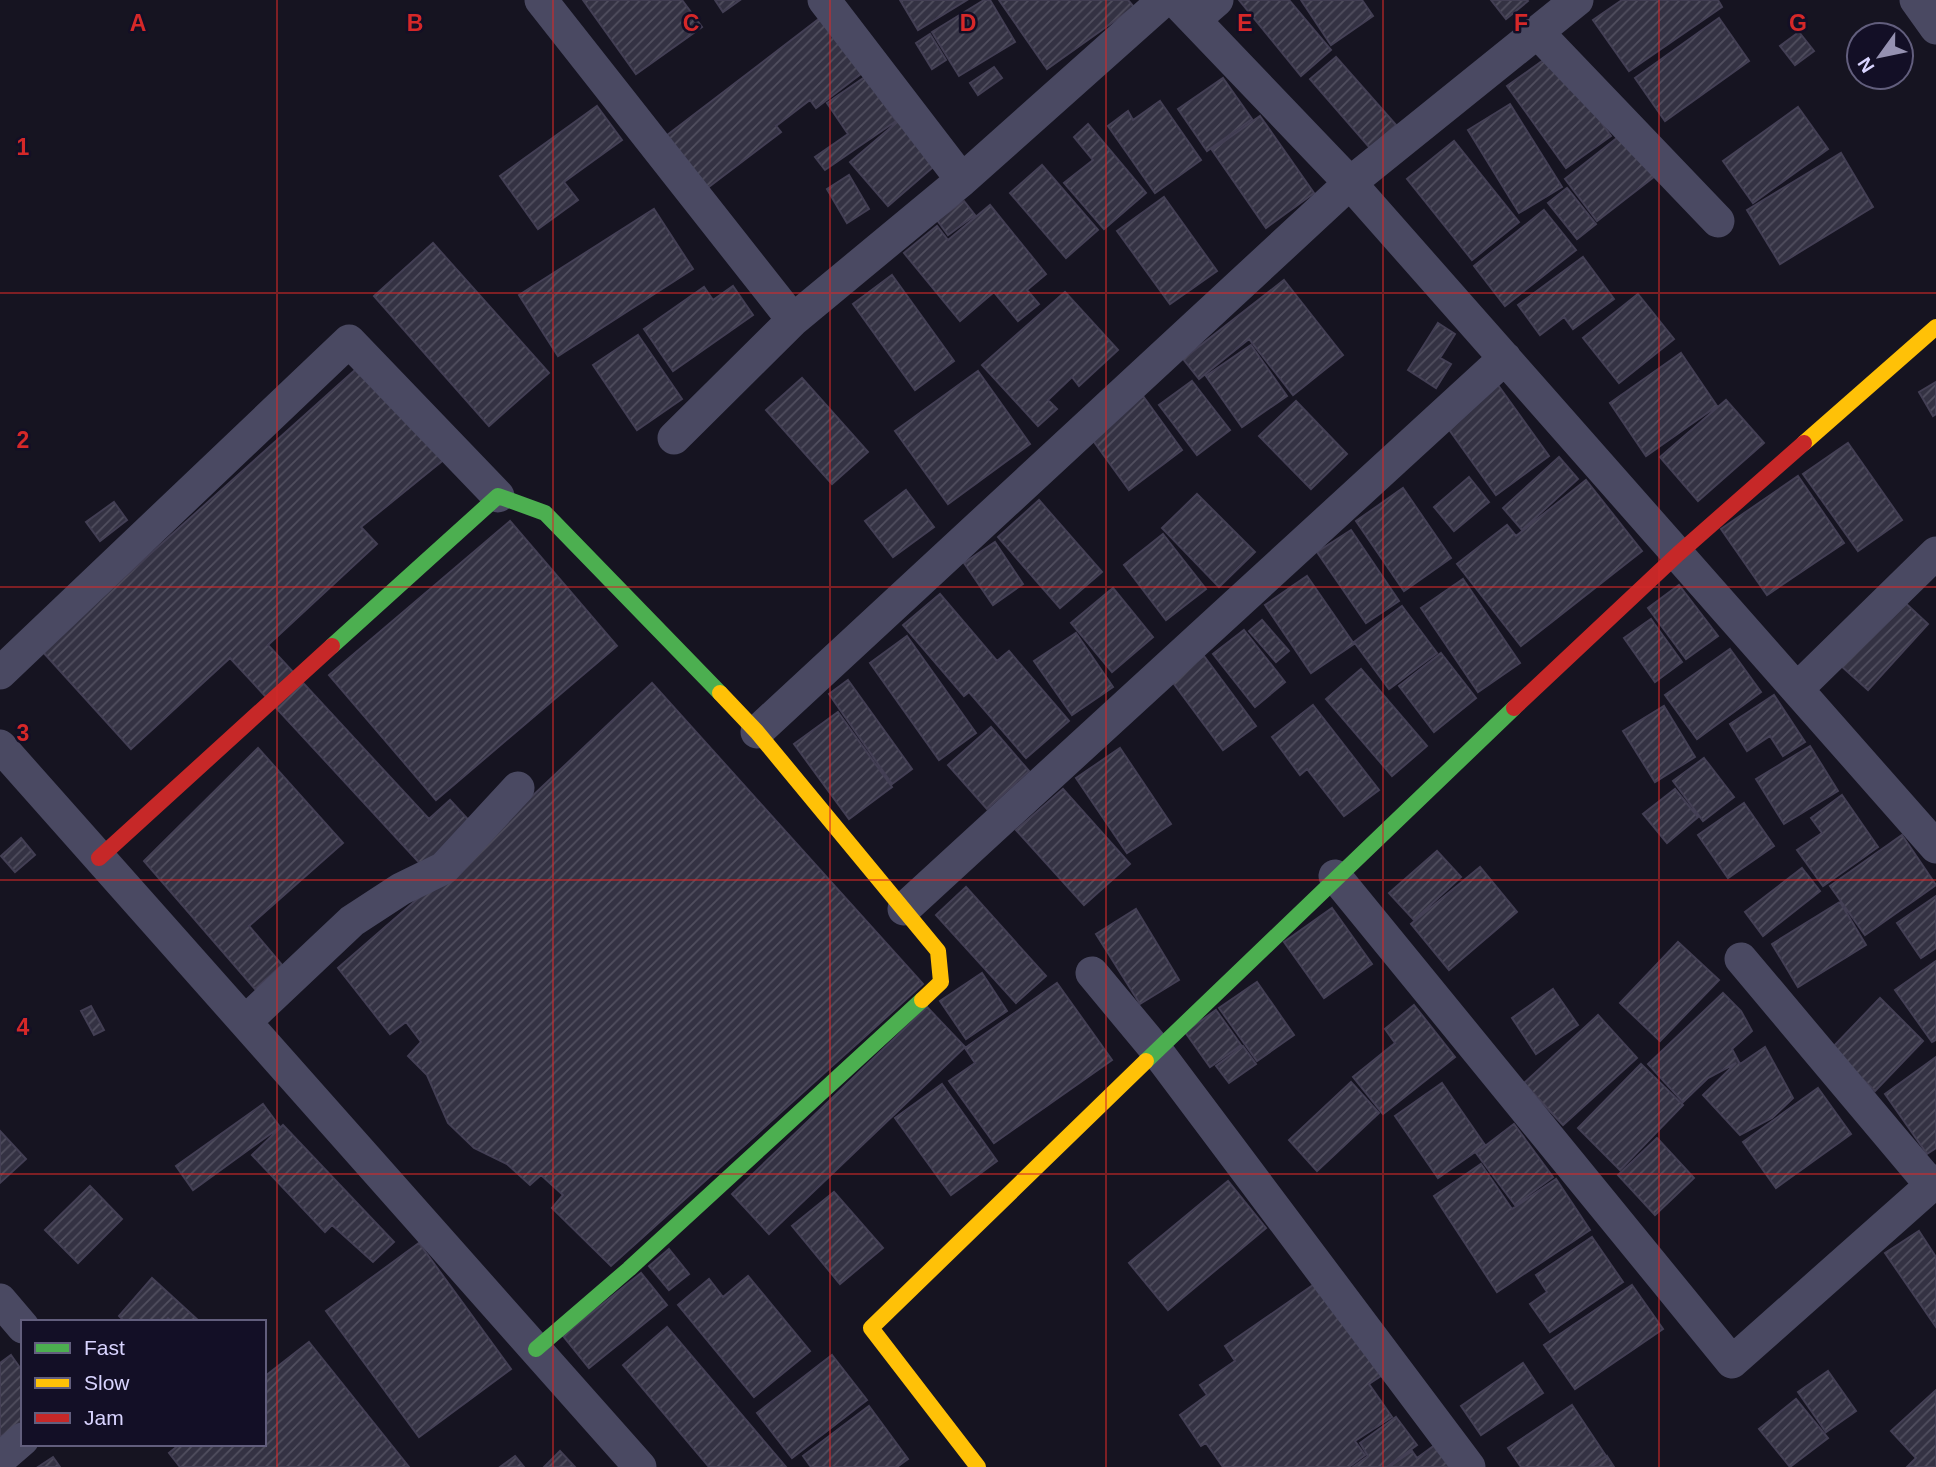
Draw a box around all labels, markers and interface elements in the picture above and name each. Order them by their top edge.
text: A [130,10,146,36]
text: B [407,10,423,36]
text: C [683,10,699,36]
text: D [960,10,976,36]
text: E [1237,10,1253,36]
text: F [1514,10,1528,36]
text: G [1789,10,1807,36]
north arrow [1845,21,1915,91]
text: N [1854,54,1879,76]
text: 1 [17,134,30,160]
text: 2 [17,427,29,453]
text: 3 [17,720,29,746]
text: 4 [17,1014,30,1040]
legend [21,1320,266,1446]
text: Fast [84,1336,125,1359]
text: Slow [84,1371,130,1394]
text: Jam [84,1406,124,1429]

